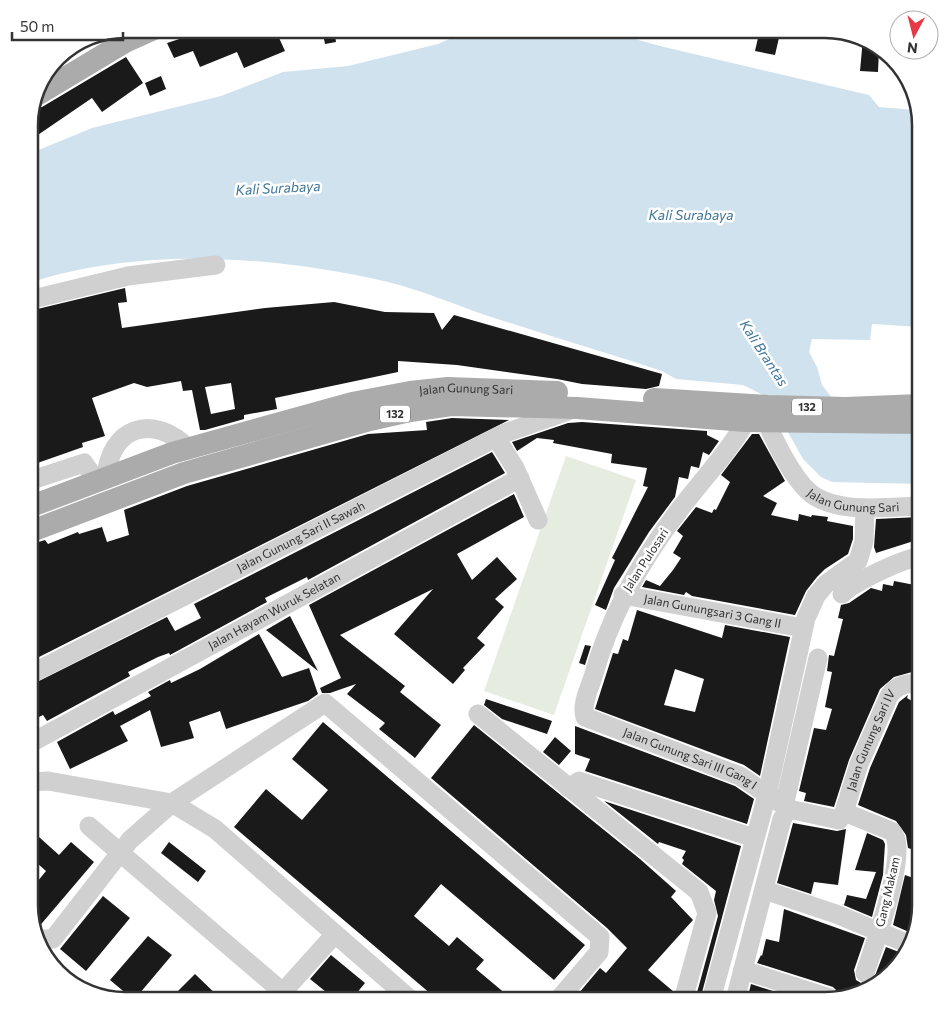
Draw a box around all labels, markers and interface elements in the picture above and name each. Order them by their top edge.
scale bar [12,10,124,42]
north arrow [889,10,939,60]
text: 50 m [20,17,54,35]
text: N [906,39,919,57]
water label: Kali Surabaya [235,177,321,198]
water label: Kali Surabaya [648,206,734,223]
water label: Kali Brantas [737,316,792,389]
street label: Jalan Gunung Sari [418,380,514,398]
road number: 132 [792,398,822,416]
road number: 132 [380,406,410,422]
street label: Jalan Gunung Sari [804,485,900,514]
street label: Jalan Gunung Sari II Sawah [234,498,367,575]
street label: Jalan Pulosari [620,525,672,594]
street label: Jalan Hayam Wuruk Selatan [205,569,342,653]
street label: Jalan Gunungsari 3 Gang II [643,591,783,630]
street label: Jalan Gunung Sari IV [843,686,897,793]
street label: Jalan Gunung Sari III Gang I [621,724,760,791]
street label: Gang Makam [872,855,902,928]

